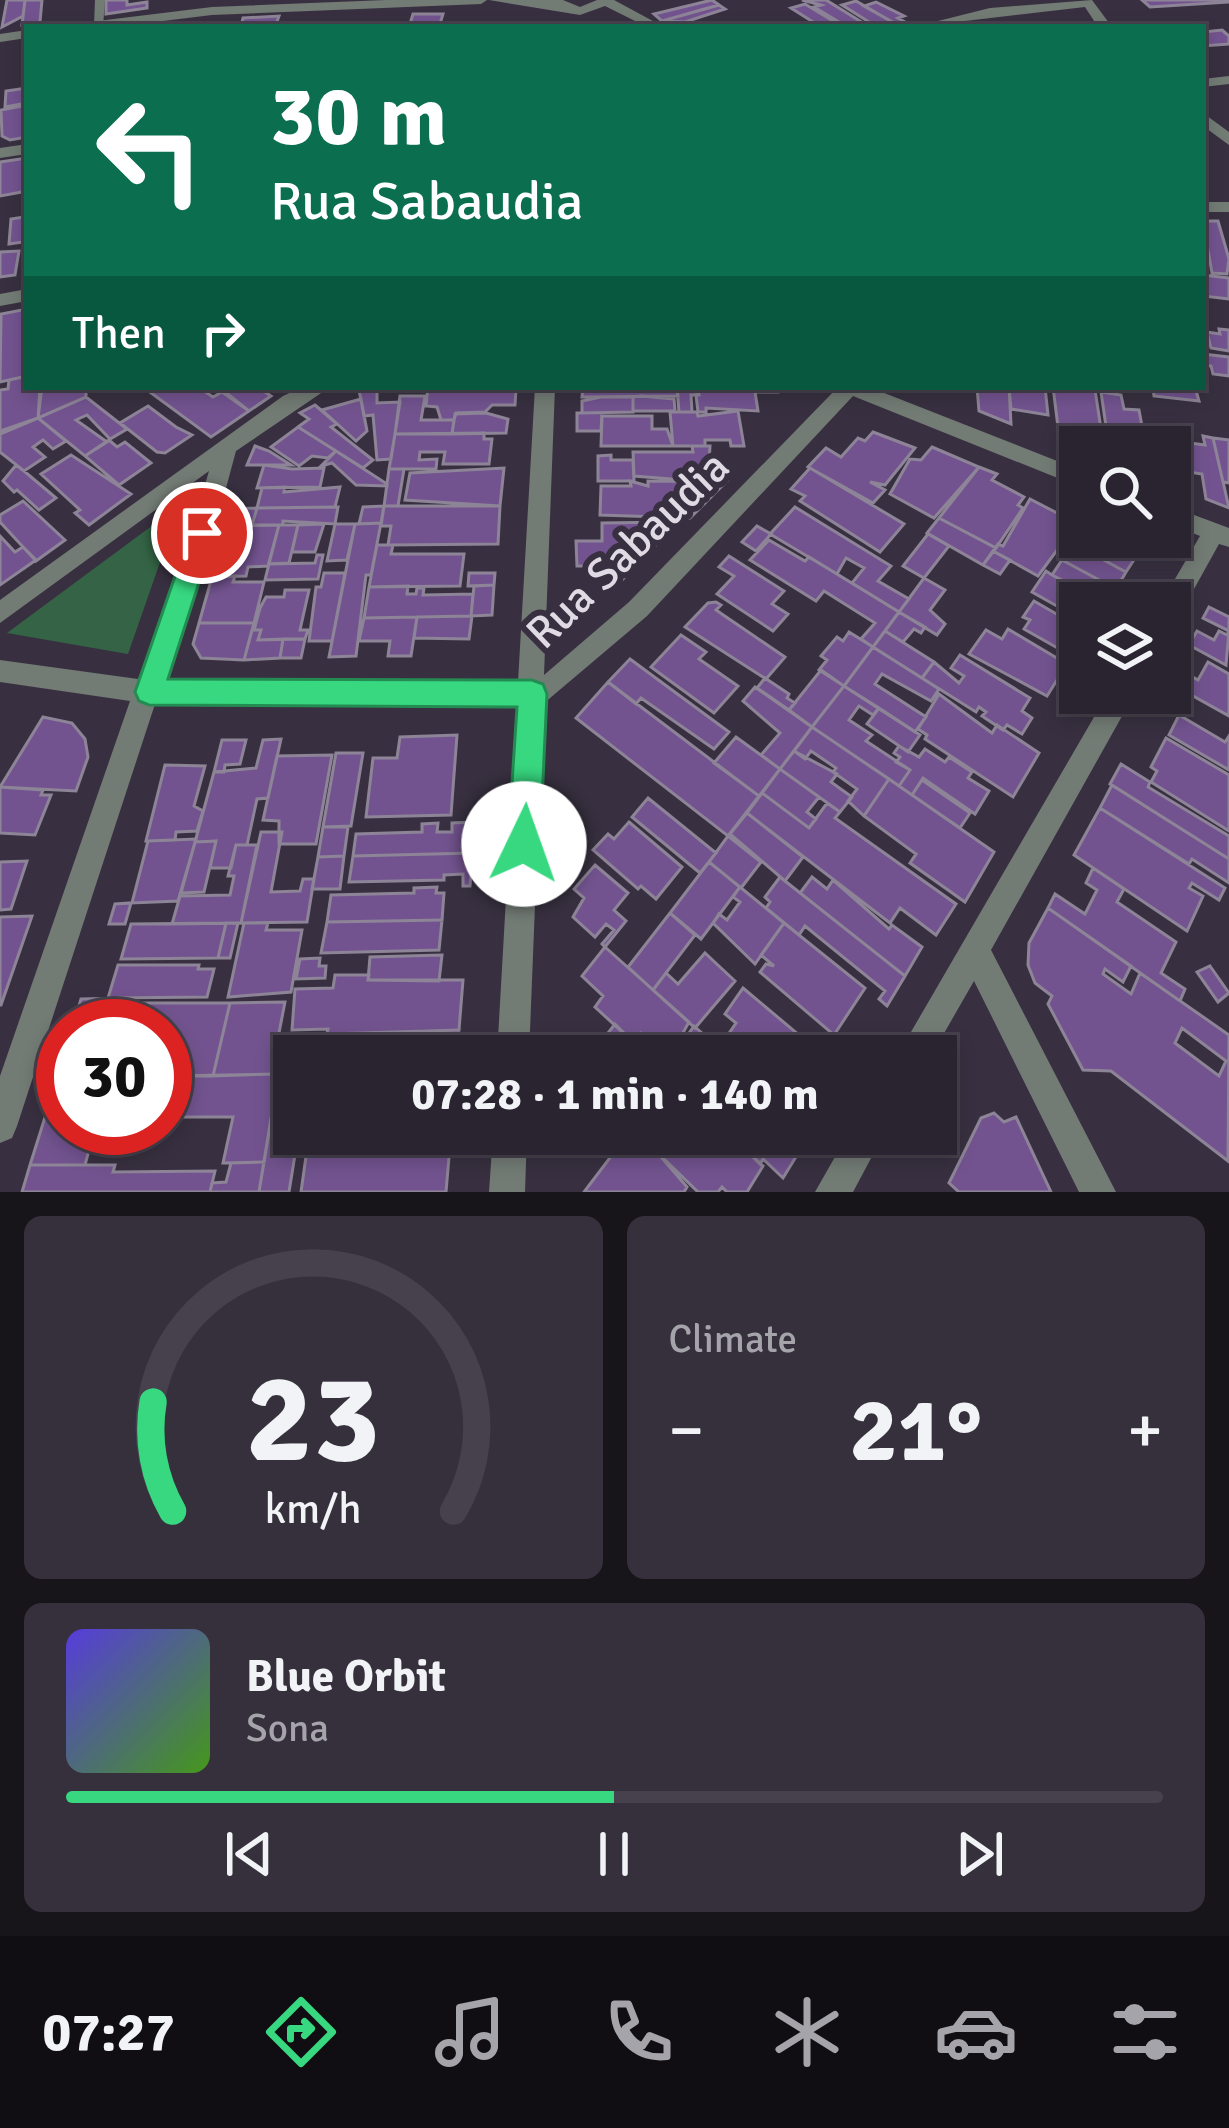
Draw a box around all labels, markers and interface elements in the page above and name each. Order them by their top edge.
text: 30 m [270,65,447,169]
icon: left [72,72,228,228]
text: Rua Sabaudia [270,168,583,235]
icon: right [190,300,256,366]
text: Then [72,306,166,361]
map controls [1059,426,1191,714]
button: search [1059,426,1191,558]
street label: Rua Sabaudia [515,440,741,660]
pin [151,482,253,584]
icon: arrive [169,500,235,566]
button: layers [1059,582,1191,714]
position arrow [461,781,587,907]
speed limit sign: 30 [36,999,192,1155]
text: 07:28 · 1 min · 140 m [411,1067,819,1122]
text: Climate [669,1315,797,1363]
text: 23 [246,1343,381,1496]
text: 21° [849,1375,982,1486]
text: − [669,1390,704,1471]
text: + [1127,1390,1163,1471]
text: km/h [265,1482,362,1535]
text: Blue Orbit [246,1649,446,1704]
text: Sona [246,1704,329,1752]
icon: previous [216,1821,282,1887]
icon: pause [581,1821,647,1887]
icon: next [947,1821,1013,1887]
icon: directions [259,1990,343,2074]
icon: music [428,1990,512,2074]
icon: phone [597,1990,681,2074]
icon: climate [765,1990,849,2074]
icon: car [934,1990,1018,2074]
icon: filters [1103,1990,1187,2074]
text: 07:27 [42,1999,175,2066]

